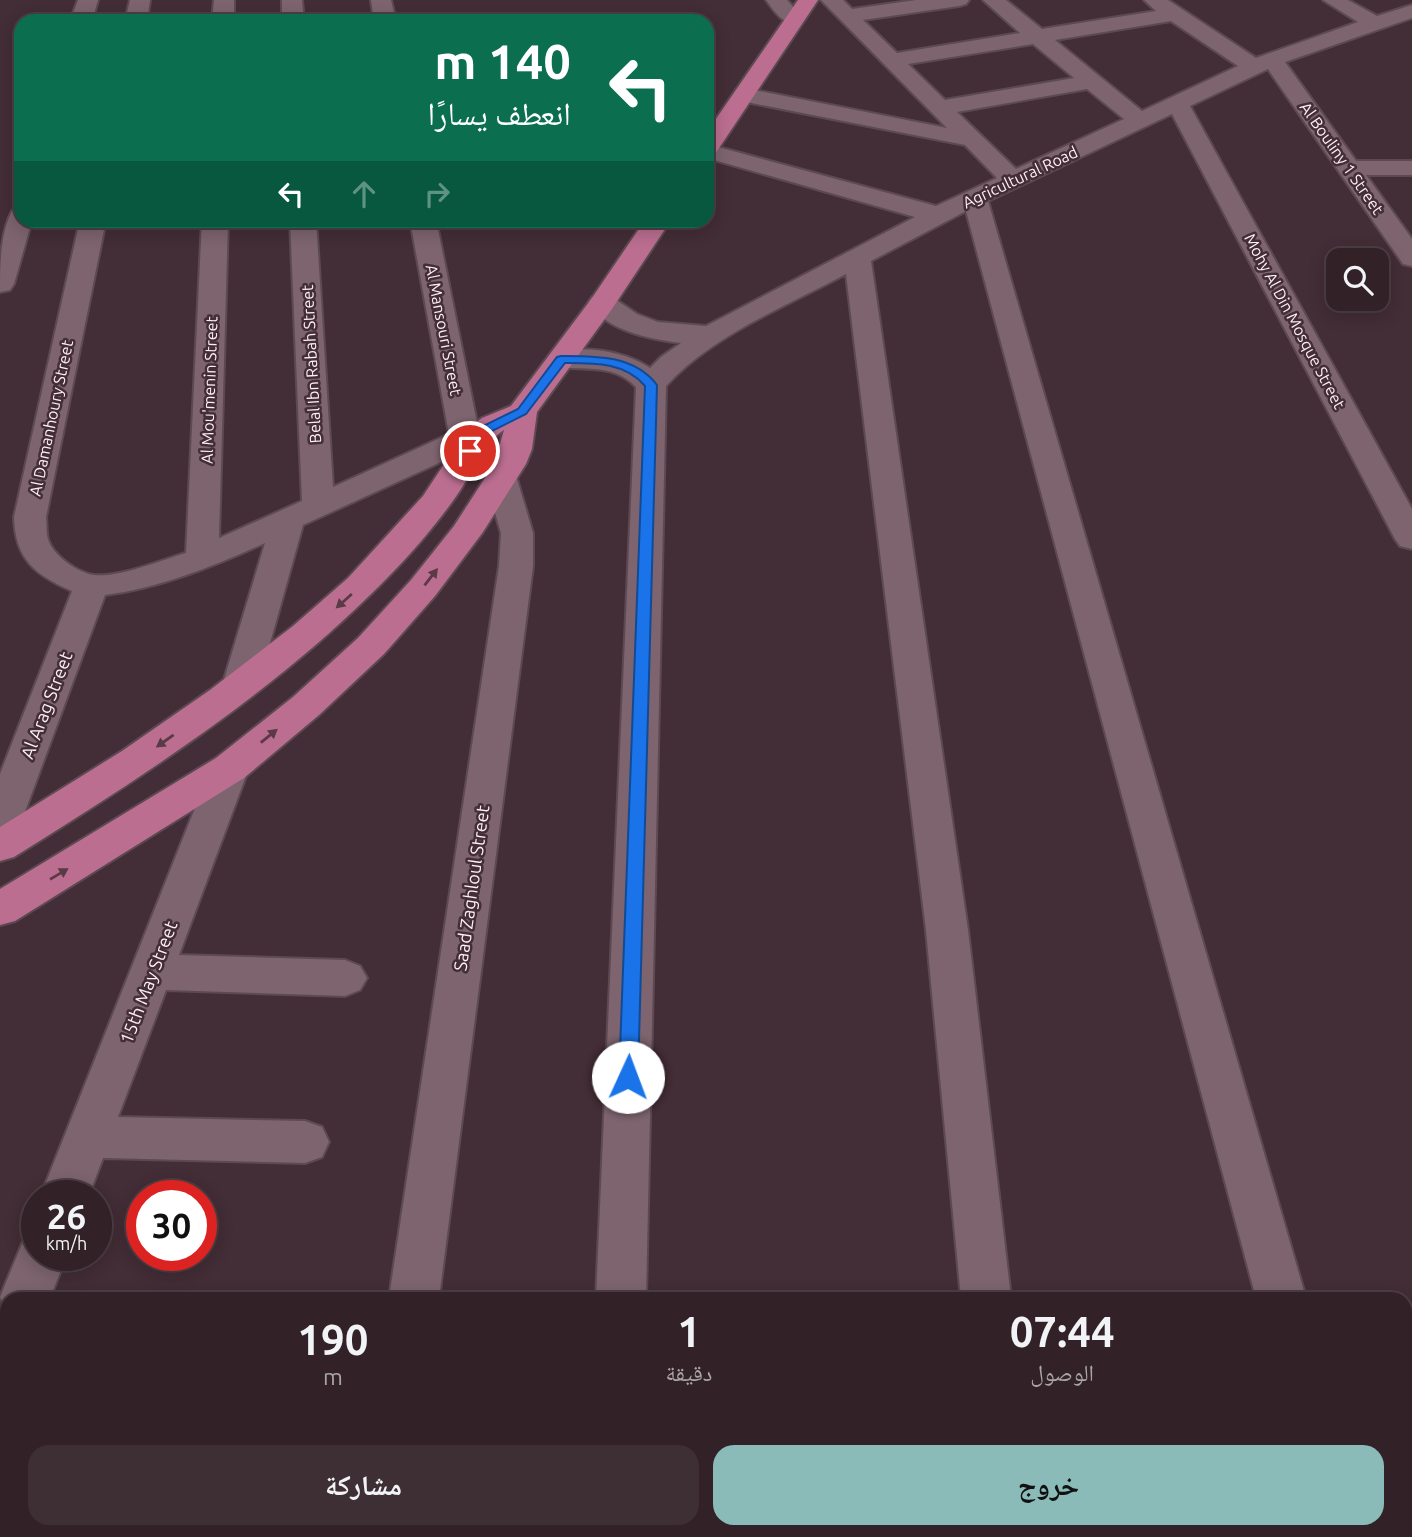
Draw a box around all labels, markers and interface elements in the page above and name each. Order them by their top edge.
text: 140 m [434,33,571,88]
icon: left [595,42,686,133]
text: انعطف يسارًا [427,95,571,131]
street label: Al Bouliny 1 Street [1297,98,1388,218]
street label: Agricultural Road [960,142,1080,212]
icon: left [272,175,310,213]
icon: ahead [345,175,383,213]
icon: right [418,175,456,213]
street label: Mohy Al Din Mosque Street [1241,230,1349,412]
map controls [1326,248,1389,311]
button: search [1326,248,1389,311]
street label: Al Mansouri Street [422,263,466,398]
street label: Belal Ibn Rabah Street [298,284,324,444]
street label: Al Mou'menin Street [197,315,221,464]
street label: Al Damanhoury Street [26,338,76,498]
pin [440,421,500,481]
icon: arrive [451,432,489,470]
one-way arrow [424,569,439,587]
one-way arrow [336,592,353,608]
street label: Al Arag Street [16,649,76,761]
one-way arrow [261,729,278,744]
one-way arrow [156,734,174,748]
street label: Saad Zaghloul Street [449,804,493,972]
one-way arrow [49,868,68,880]
street label: 15th May Street [115,918,181,1046]
position arrow [591,1040,665,1114]
speed limit sign: 30 [126,1180,217,1271]
text: 26 [47,1196,86,1236]
text: km/h [46,1233,87,1253]
text: 1 [677,1308,701,1355]
text: 07:44 [1010,1308,1115,1355]
text: 190 [297,1316,368,1363]
text: دقيقة [666,1360,712,1385]
text: الوصول [1030,1360,1094,1385]
text: m [323,1364,343,1389]
button: مشاركة [28,1445,699,1525]
button: خروج [713,1445,1384,1525]

